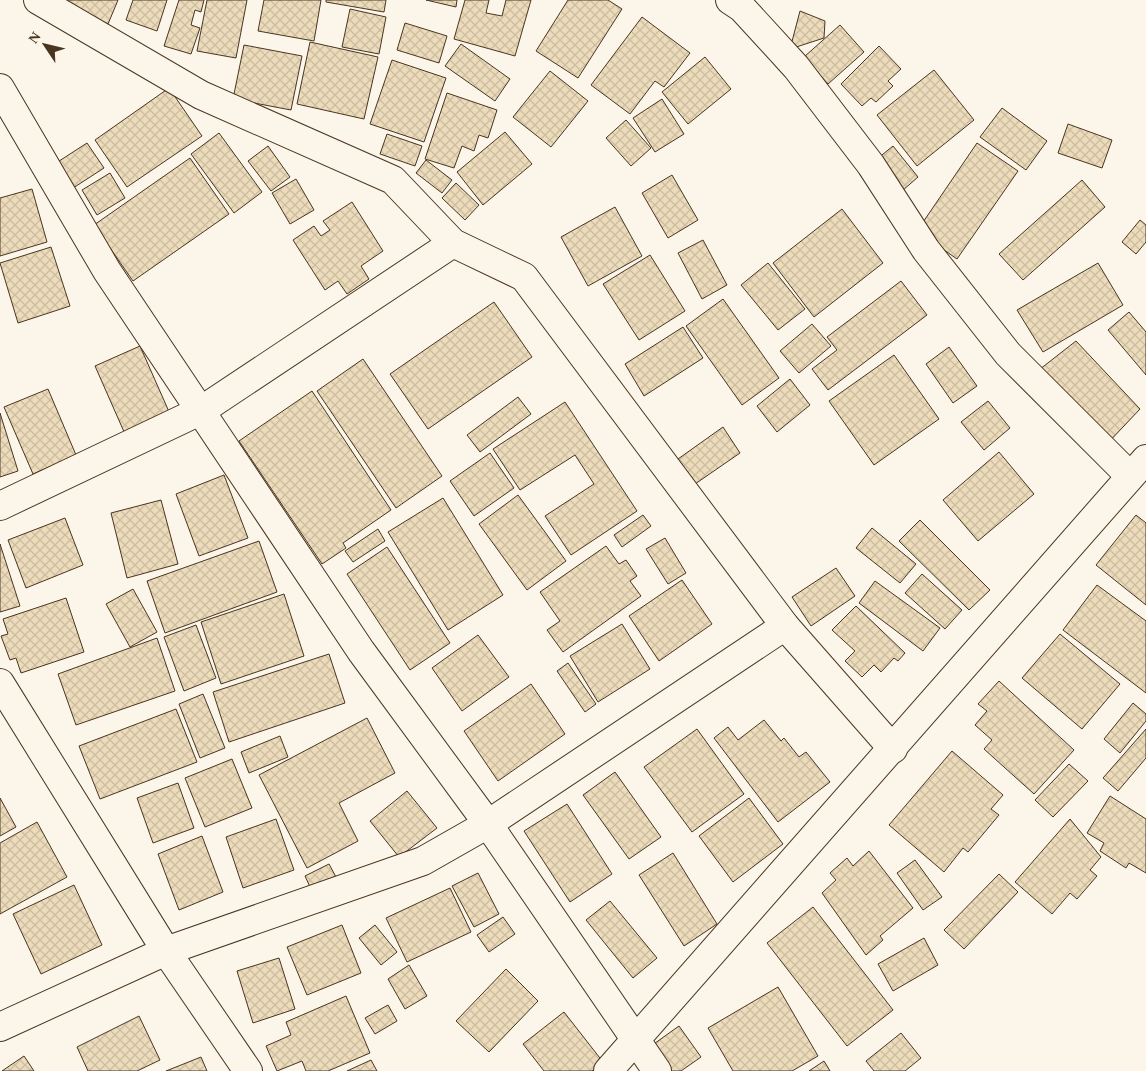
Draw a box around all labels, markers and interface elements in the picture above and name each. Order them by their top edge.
north arrow [20,20,70,70]
text: N [26,29,44,46]

